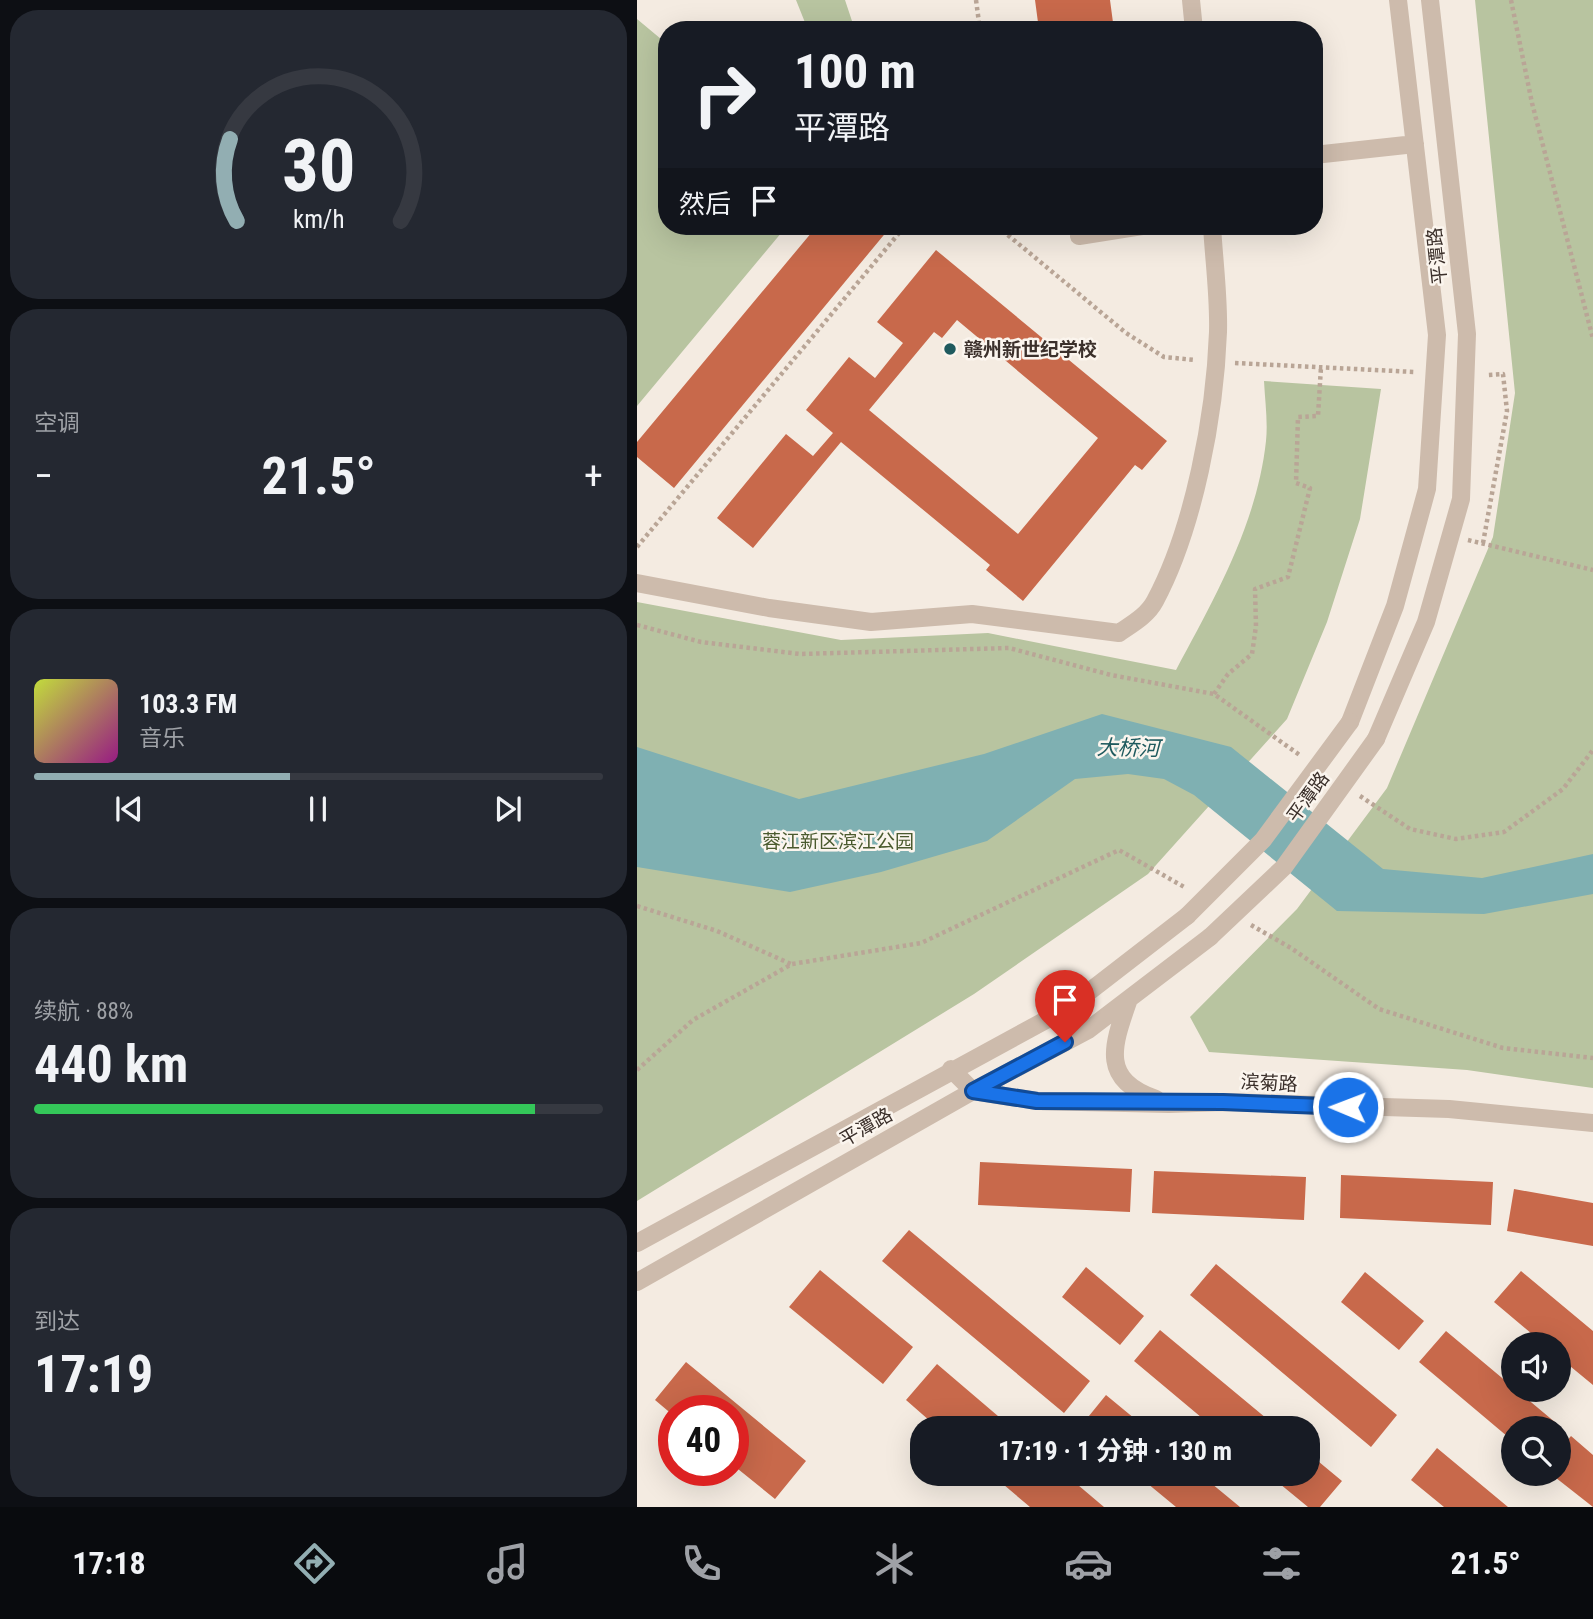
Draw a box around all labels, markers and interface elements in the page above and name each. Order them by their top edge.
text: 100 m [794,43,916,100]
icon: right [679,49,770,140]
text: 平潭路 [794,109,890,147]
text: 30 [282,123,355,209]
icon: arrive [745,182,783,220]
text: 然后 [679,189,731,219]
text: km/h [293,205,344,234]
street label: 平潭路 [1423,226,1451,286]
place label: 赣州新世纪学校 [964,338,1097,361]
marker: 赣州新世纪学校 [942,341,958,357]
text: 空调 [34,410,80,437]
text: 21.5° [261,446,376,507]
text: − [34,454,53,498]
text: + [584,454,603,498]
text: 103.3 FM [139,689,237,719]
text: 音乐 [139,725,185,752]
water label: 大桥河 [1096,735,1164,761]
street label: 平潭路 [1282,767,1334,827]
icon: previous [110,790,148,828]
icon: pause [299,790,337,828]
icon: next [489,790,527,828]
park label: 蓉江新区滨江公园 [762,830,914,853]
pin [1035,970,1095,1042]
icon: arrive [1046,981,1084,1019]
text: 续航 · 88% [34,998,133,1025]
text: 440 km [34,1034,188,1095]
street label: 滨菊路 [1240,1070,1298,1096]
position arrow [1311,1070,1385,1144]
street label: 平潭路 [836,1103,896,1151]
text: 到达 [34,1308,80,1335]
map controls [1501,1332,1571,1486]
button: sound [1501,1332,1571,1402]
text: 17:19 [34,1344,153,1405]
speed limit sign: 40 [658,1395,749,1486]
button: search [1501,1416,1571,1486]
text: 17:19 · 1 分钟 · 130 m [998,1436,1232,1466]
icon: directions [290,1539,339,1588]
icon: music [483,1539,532,1588]
icon: phone [677,1539,726,1588]
icon: climate [870,1539,919,1588]
icon: car [1064,1539,1113,1588]
icon: filters [1257,1539,1306,1588]
text: 17:18 [72,1544,146,1582]
text: 21.5° [1450,1544,1521,1582]

